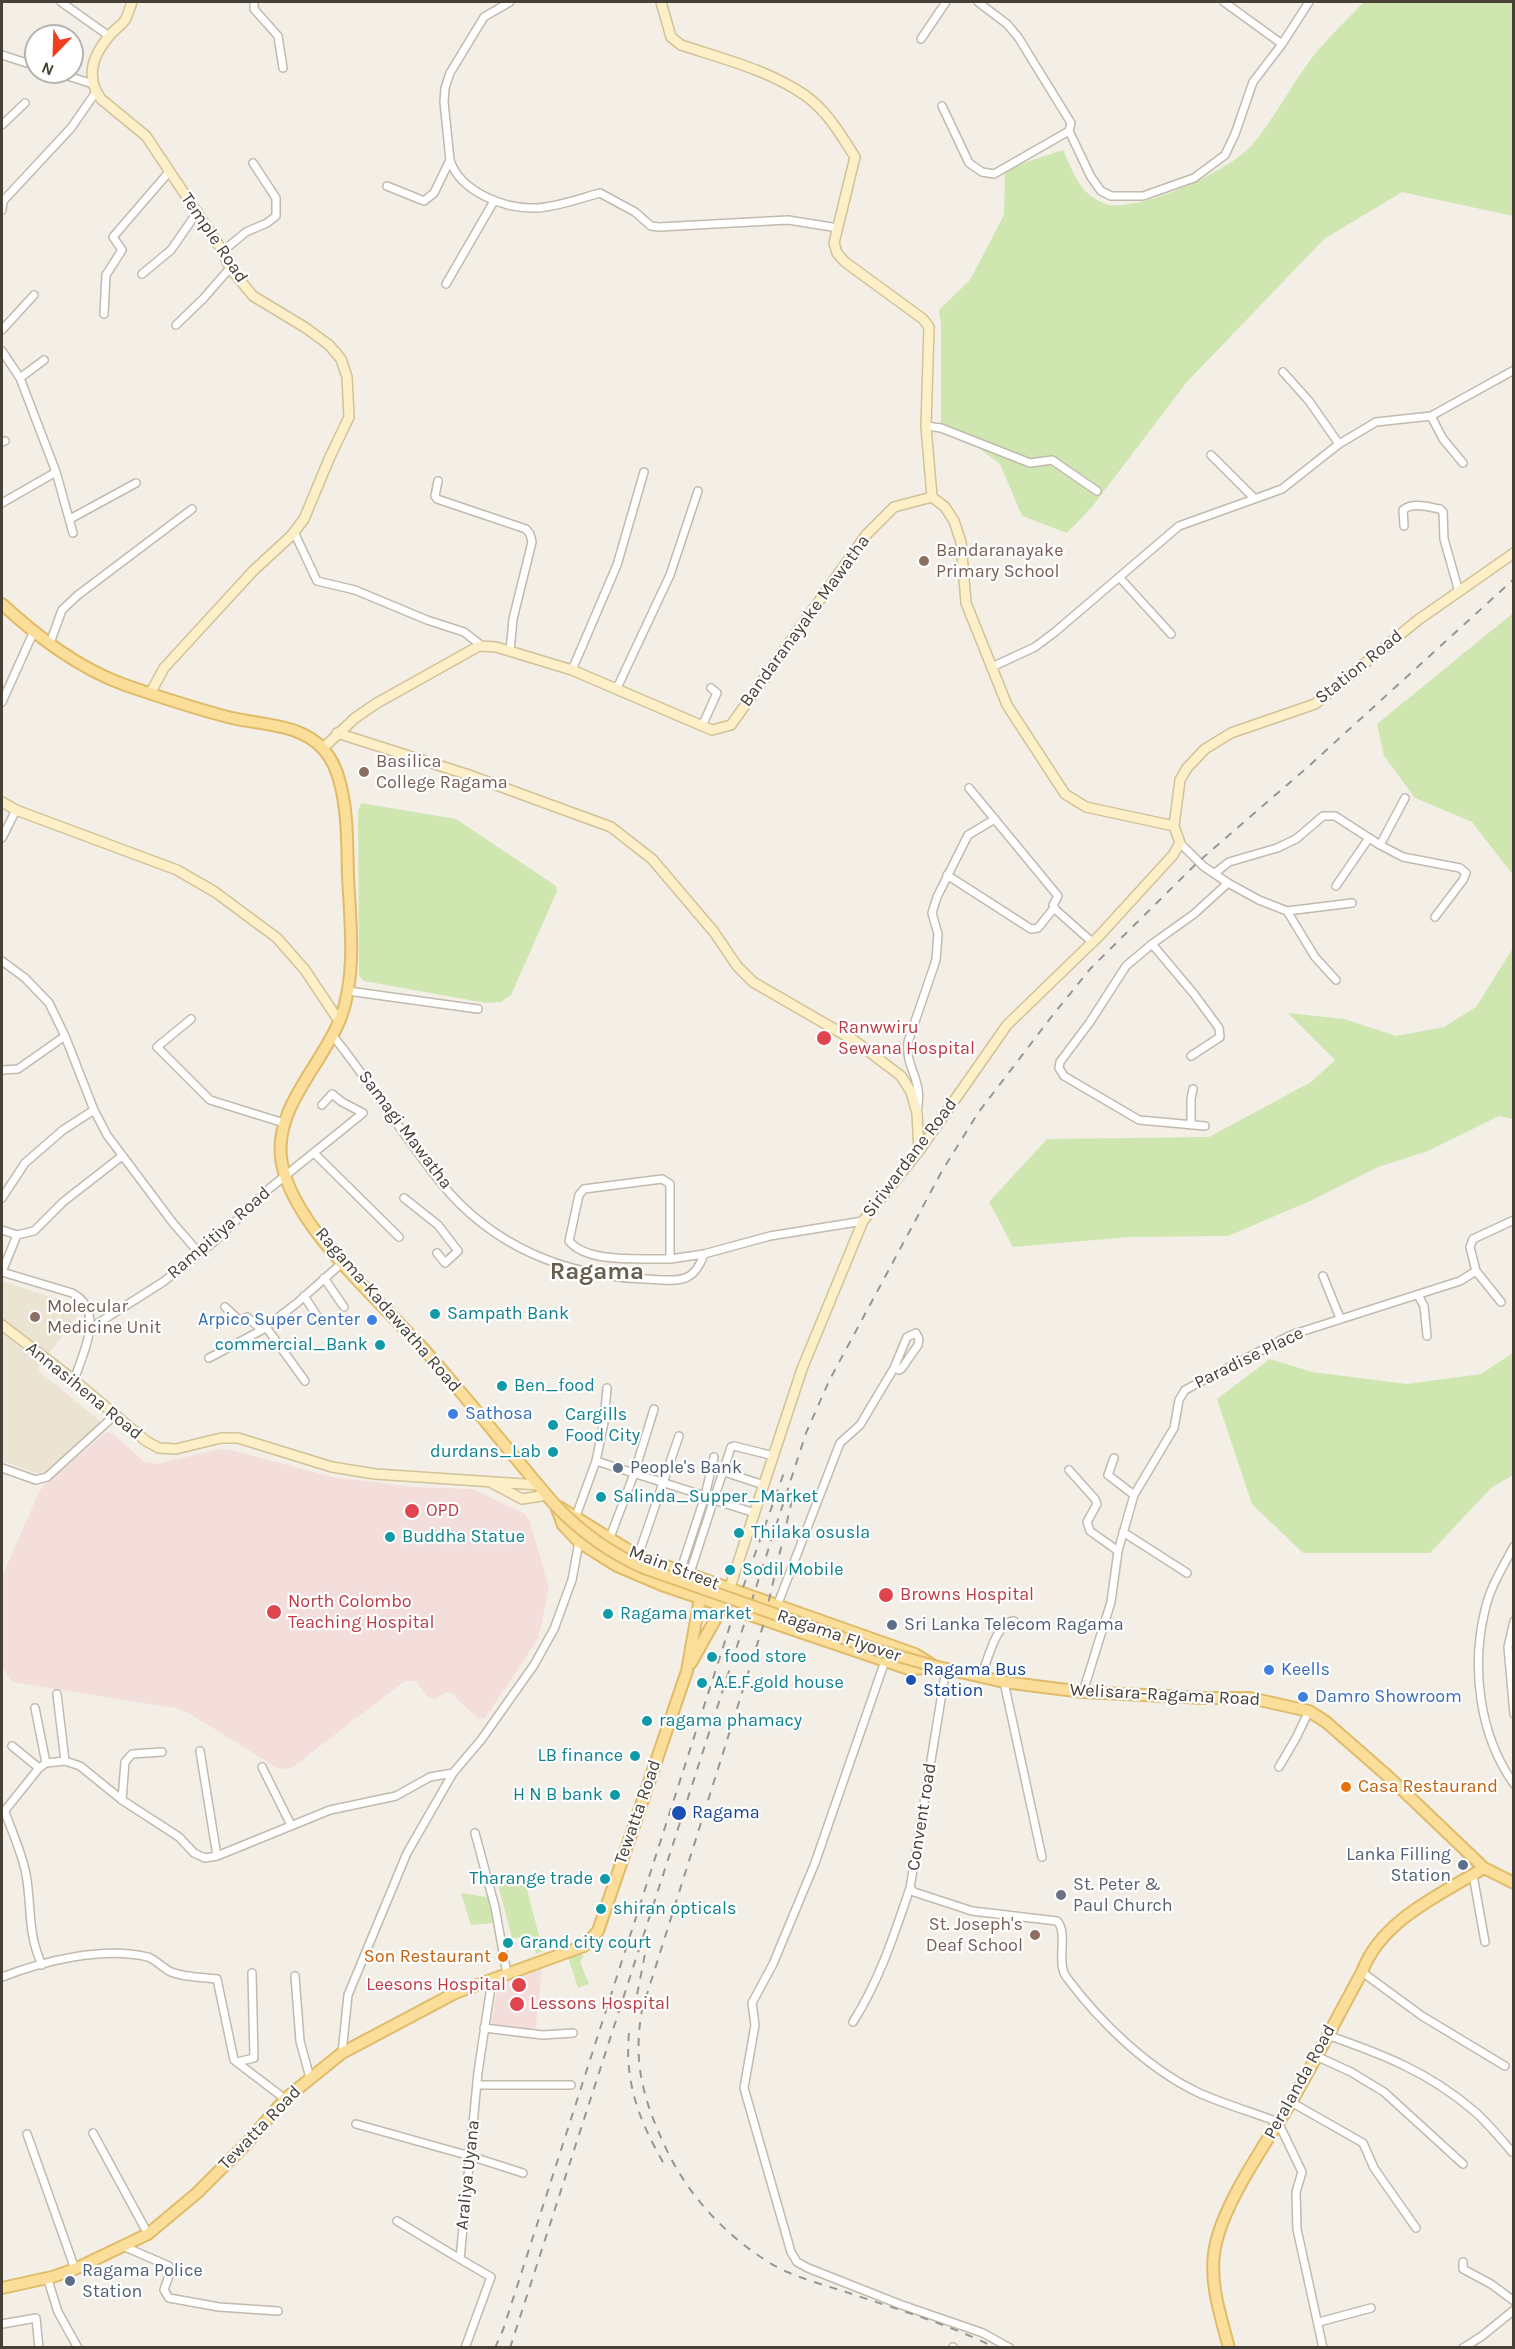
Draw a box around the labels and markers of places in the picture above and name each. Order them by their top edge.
place label: Bandaranayake Primary School [936,540,1063,582]
marker: Bandaranayake Primary School [917,554,931,568]
place label: Basilica College Ragama [376,751,508,794]
marker: Basilica College Ragama [357,765,371,779]
place label: Ranwwiru Sewana Hospital [838,1017,975,1060]
marker: Ranwwiru Sewana Hospital [815,1029,833,1047]
place label: Molecular Medicine Unit [47,1296,161,1338]
place label: Sampath Bank [447,1303,569,1325]
marker: Sampath Bank [428,1307,442,1321]
place label: Arpico Super Center [198,1309,360,1331]
marker: Molecular Medicine Unit [28,1310,42,1324]
marker: Arpico Super Center [365,1313,379,1327]
place label: commercial_Bank [215,1334,368,1356]
marker: commercial_Bank [373,1338,387,1352]
place label: Ben_food [514,1375,595,1397]
marker: Ben_food [495,1379,509,1393]
place label: Sathosa [465,1403,533,1425]
place label: Cargills Food City [565,1404,640,1446]
marker: Sathosa [446,1407,460,1421]
marker: Cargills Food City [546,1418,560,1432]
place label: durdans_Lab [430,1441,541,1463]
marker: durdans_Lab [546,1445,560,1459]
place label: People's Bank [630,1457,742,1479]
marker: People's Bank [611,1461,625,1475]
place label: Salinda_Supper_Market [613,1486,818,1508]
marker: Salinda_Supper_Market [594,1490,608,1504]
place label: OPD [426,1500,459,1522]
marker: OPD [403,1502,421,1520]
place label: Thilaka osusla [751,1522,870,1544]
place label: Buddha Statue [402,1526,525,1548]
marker: Thilaka osusla [732,1526,746,1540]
marker: Buddha Statue [383,1530,397,1544]
place label: Sodil Mobile [742,1559,843,1581]
marker: Sodil Mobile [723,1563,737,1577]
place label: Browns Hospital [900,1584,1034,1606]
marker: Browns Hospital [877,1586,895,1604]
place label: North Colombo Teaching Hospital [288,1591,435,1634]
marker: North Colombo Teaching Hospital [265,1603,283,1621]
place label: Ragama market [620,1603,751,1625]
marker: Ragama market [601,1607,615,1621]
place label: Sri Lanka Telecom Ragama [904,1614,1124,1636]
marker: Sri Lanka Telecom Ragama [885,1618,899,1632]
place label: food store [724,1646,807,1668]
marker: food store [705,1650,719,1664]
place label: Ragama Bus Station [923,1659,1027,1702]
place label: Keells [1281,1659,1330,1681]
marker: Keells [1262,1663,1276,1677]
place label: A.E.F.gold house [714,1672,844,1694]
marker: Ragama Bus Station [904,1673,918,1687]
marker: A.E.F.gold house [695,1676,709,1690]
place label: Damro Showroom [1315,1686,1462,1708]
marker: Damro Showroom [1296,1690,1310,1704]
place label: ragama phamacy [659,1710,802,1732]
marker: ragama phamacy [640,1714,654,1728]
place label: LB finance [537,1745,623,1767]
marker: LB finance [628,1749,642,1763]
place label: Casa Restaurand [1358,1776,1498,1798]
marker: Casa Restaurand [1339,1780,1353,1794]
place label: H N B bank [513,1784,603,1806]
marker: H N B bank [608,1788,622,1802]
place label: Ragama [692,1802,760,1824]
marker: Ragama [670,1804,688,1822]
place label: Lanka Filling Station [1346,1844,1451,1886]
marker: Lanka Filling Station [1456,1858,1470,1872]
place label: Tharange trade [469,1868,593,1890]
marker: Tharange trade [598,1872,612,1886]
place label: St. Peter & Paul Church [1073,1874,1173,1916]
marker: St. Peter & Paul Church [1054,1888,1068,1902]
place label: shiran opticals [613,1898,736,1920]
marker: shiran opticals [594,1902,608,1916]
place label: St. Joseph's Deaf School [926,1914,1023,1956]
marker: St. Joseph's Deaf School [1028,1928,1042,1942]
place label: Grand city court [520,1932,651,1954]
marker: Grand city court [501,1936,515,1950]
place label: Son Restaurant [364,1946,491,1968]
marker: Son Restaurant [496,1950,510,1964]
place label: Leesons Hospital [366,1974,506,1996]
marker: Leesons Hospital [510,1976,528,1994]
place label: Lessons Hospital [530,1993,670,2015]
marker: Lessons Hospital [508,1995,526,2013]
place label: Ragama Police Station [82,2260,203,2302]
marker: Ragama Police Station [63,2274,77,2288]

